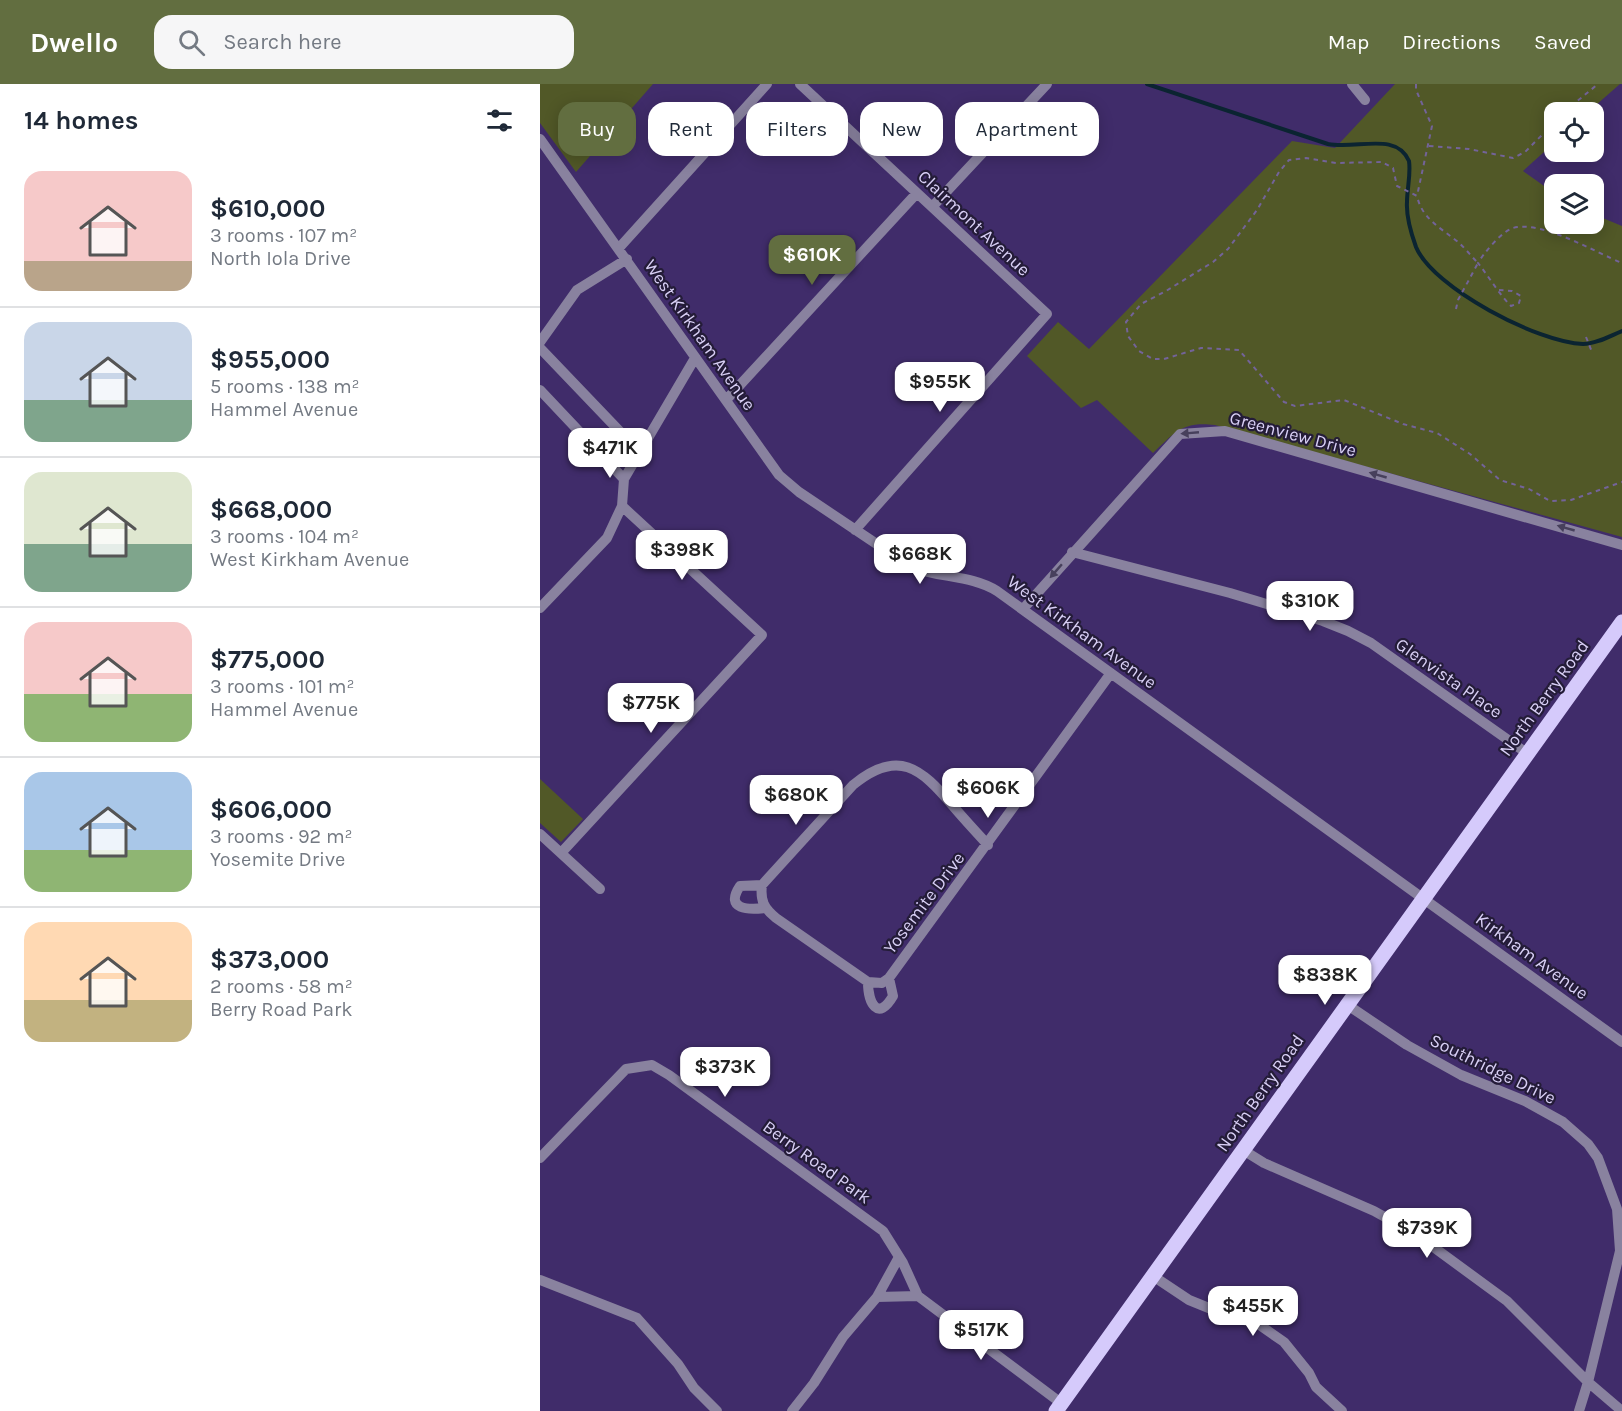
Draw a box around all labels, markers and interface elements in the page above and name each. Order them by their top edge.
search box [154,15,574,69]
text: Dwello [30,26,118,59]
icon: search [175,26,208,59]
text: Search here [223,29,342,55]
text: Map [1328,30,1369,54]
text: Directions [1402,30,1501,54]
text: Saved [1534,30,1592,54]
chip: Buy [558,102,636,156]
chip: Rent [648,102,734,156]
chip: Filters [746,102,848,156]
chip: New [860,102,943,156]
chip: Apartment [955,102,1099,156]
map controls [1544,102,1604,234]
button: locate [1544,102,1604,162]
icon: filters [483,104,516,137]
text: 14 homes [24,105,138,136]
street label: Clairmont Avenue [913,165,1035,281]
button: layers [1544,174,1604,234]
text: $610,000 [210,193,325,224]
icon: home [72,195,144,267]
text: 3 rooms · 107 m² [210,224,357,247]
pin: $610K [770,235,854,286]
text: $610K [783,243,841,266]
text: North Iola Drive [210,247,351,270]
street label: West Kirkham Avenue [640,255,760,415]
text: $955,000 [210,344,330,375]
icon: home [72,346,144,418]
pin: $955K [898,362,982,413]
text: $955K [909,370,971,393]
text: 5 rooms · 138 m² [210,375,360,398]
text: Hammel Avenue [210,398,358,421]
street label: Greenview Drive [1227,406,1359,462]
pin: $471K [568,428,652,479]
one-way arrow [1180,428,1199,438]
text: $471K [582,436,638,459]
one-way arrow [1369,470,1387,479]
text: $668,000 [210,494,332,525]
icon: home [72,496,144,568]
one-way arrow [1557,523,1575,533]
text: 3 rooms · 104 m² [210,525,359,548]
pin: $398K [640,530,724,581]
pin: $668K [878,534,962,585]
text: $398K [650,538,714,561]
text: $668K [888,542,952,565]
text: West Kirkham Avenue [210,548,409,571]
one-way arrow [1050,563,1063,578]
street label: West Kirkham Avenue [1003,570,1161,694]
pin: $310K [1268,581,1352,632]
text: $310K [1280,589,1340,612]
street label: Glenvista Place [1391,633,1507,723]
street label: North Berry Road [1495,636,1593,760]
text: $775,000 [210,644,325,675]
icon: home [72,646,144,718]
text: 3 rooms · 101 m² [210,675,355,698]
pin: $775K [609,683,693,734]
text: $775K [622,691,680,714]
text: Hammel Avenue [210,698,358,721]
pin: $606K [946,768,1030,819]
pin: $680K [754,775,838,826]
text: $606K [956,776,1020,799]
text: $680K [764,783,828,806]
text: $606,000 [210,794,332,825]
icon: home [72,796,144,868]
text: 3 rooms · 92 m² [210,825,353,848]
text: Yosemite Drive [210,848,345,871]
street label: Yosemite Drive [879,848,969,958]
street label: Kirkham Avenue [1471,908,1593,1004]
text: $373,000 [210,944,329,975]
icon: home [72,946,144,1018]
pin: $838K [1283,955,1367,1006]
text: $838K [1292,963,1358,986]
text: 2 rooms · 58 m² [210,975,353,998]
text: Berry Road Park [210,998,353,1021]
street label: Southridge Drive [1426,1029,1560,1109]
street label: North Berry Road [1211,1030,1309,1156]
pin: $373K [683,1047,767,1098]
text: $373K [694,1055,756,1078]
street label: Berry Road Park [759,1115,875,1209]
pin: $739K [1385,1208,1469,1259]
text: $739K [1396,1216,1458,1239]
pin: $455K [1211,1286,1295,1337]
text: $455K [1222,1294,1284,1317]
pin: $517K [939,1310,1023,1361]
text: $517K [953,1318,1009,1341]

